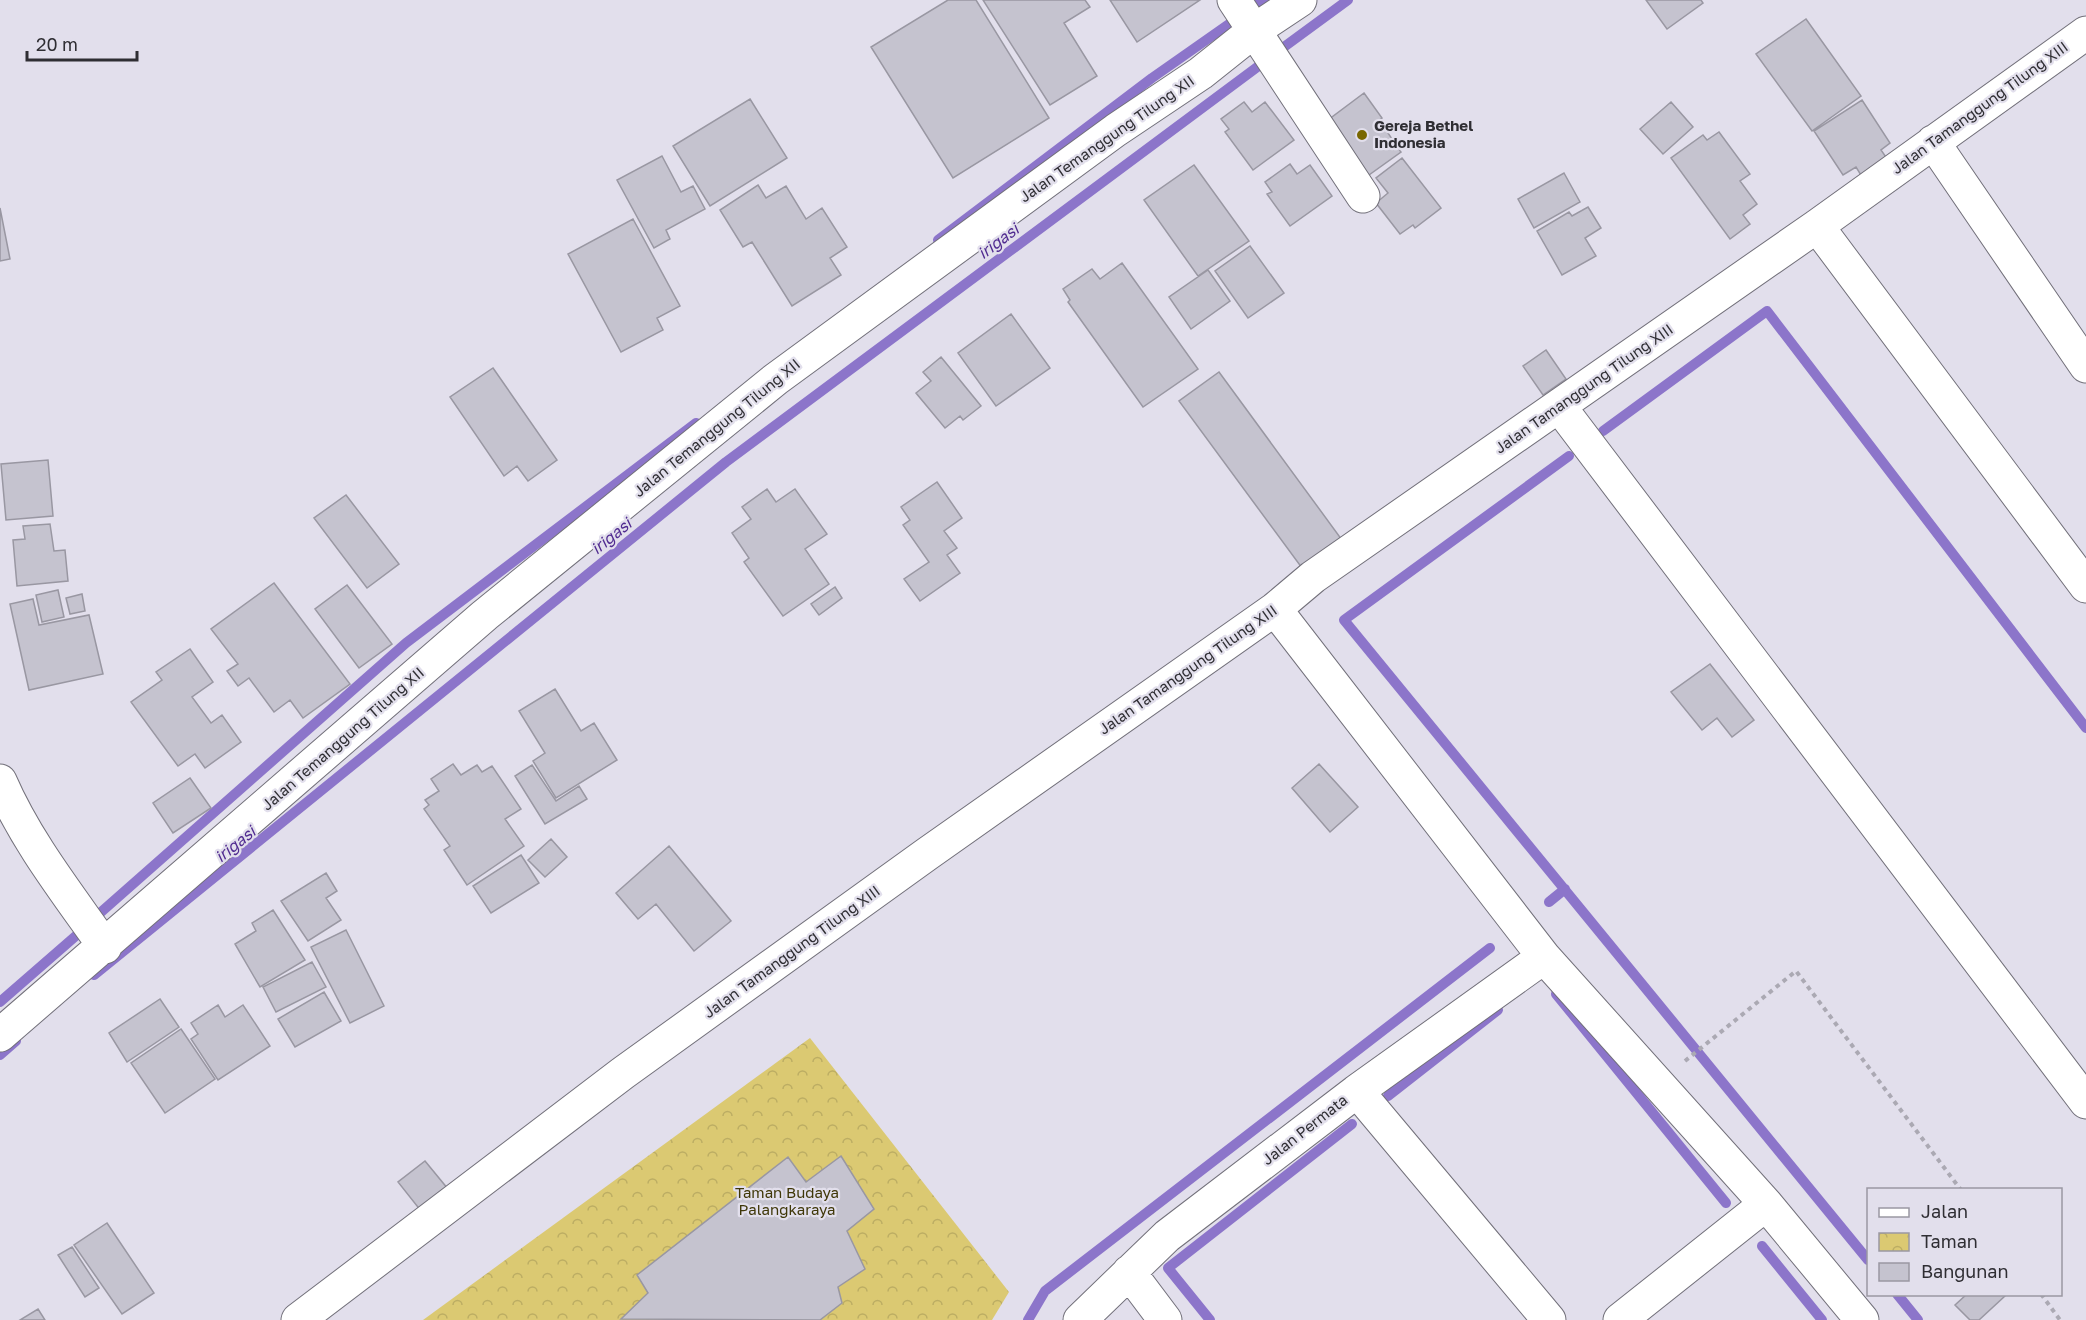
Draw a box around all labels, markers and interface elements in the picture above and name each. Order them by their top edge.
scale bar [27,24,136,62]
text: 20 m [36,33,78,55]
street label: Jalan Tamanggung Tilung XIII [1888,37,2071,177]
street label: Jalan Temanggung Tilung XII [1016,71,1197,206]
place label: Gereja Bethel Indonesia [1374,116,1473,151]
marker: Gereja Bethel Indonesia [1355,128,1369,142]
water label: irigasi [973,218,1024,263]
street label: Jalan Tamanggung Tilung XIII [1491,320,1676,457]
street label: Jalan Temanggung Tilung XII [629,354,803,500]
water label: irigasi [587,513,637,558]
street label: Jalan Tamanggung Tilung XIII [1095,601,1280,738]
street label: Jalan Temanggung Tilung XII [258,663,427,814]
water label: irigasi [211,821,261,866]
street label: Jalan Tamanggung Tilung XIII [700,881,883,1021]
street label: Jalan Permata [1258,1090,1351,1168]
park label: Taman Budaya Palangkaraya [735,1183,839,1218]
legend [1867,1188,2062,1296]
text: Jalan [1921,1200,1968,1222]
text: Taman [1921,1230,1978,1252]
text: Bangunan [1921,1260,2009,1282]

